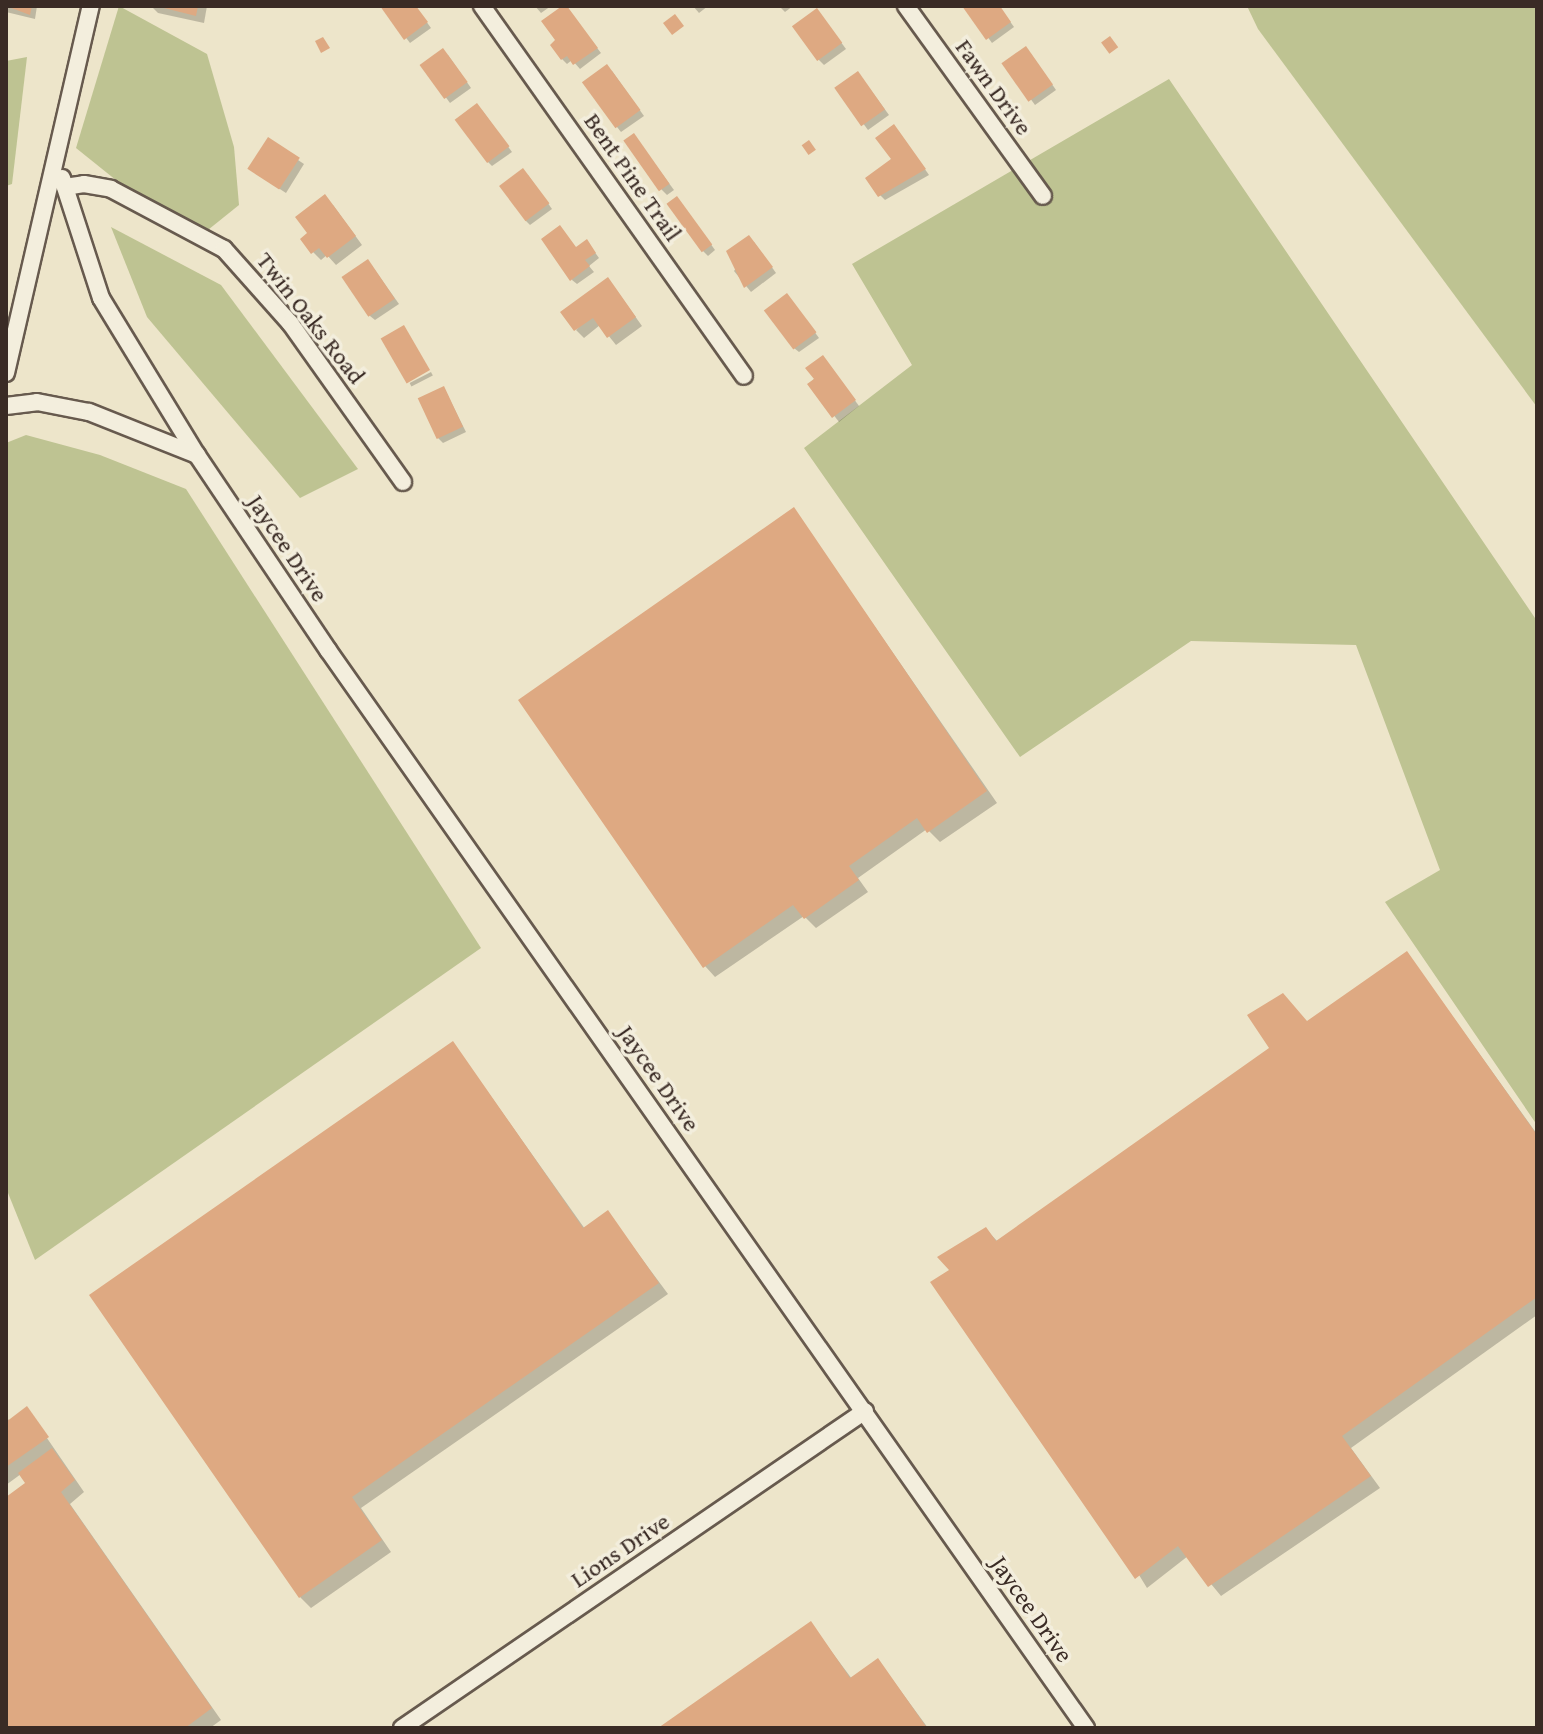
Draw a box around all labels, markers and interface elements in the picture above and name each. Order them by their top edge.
street label: Fawn Drive [950,33,1038,141]
street label: Bent Pine Trail [578,107,688,247]
street label: Twin Oaks Road [251,246,371,390]
street label: Jaycee Drive [242,489,334,607]
street label: Jaycee Drive [612,1019,706,1137]
street label: Lions Drive [565,1507,675,1593]
street label: Jaycee Drive [985,1550,1079,1668]

